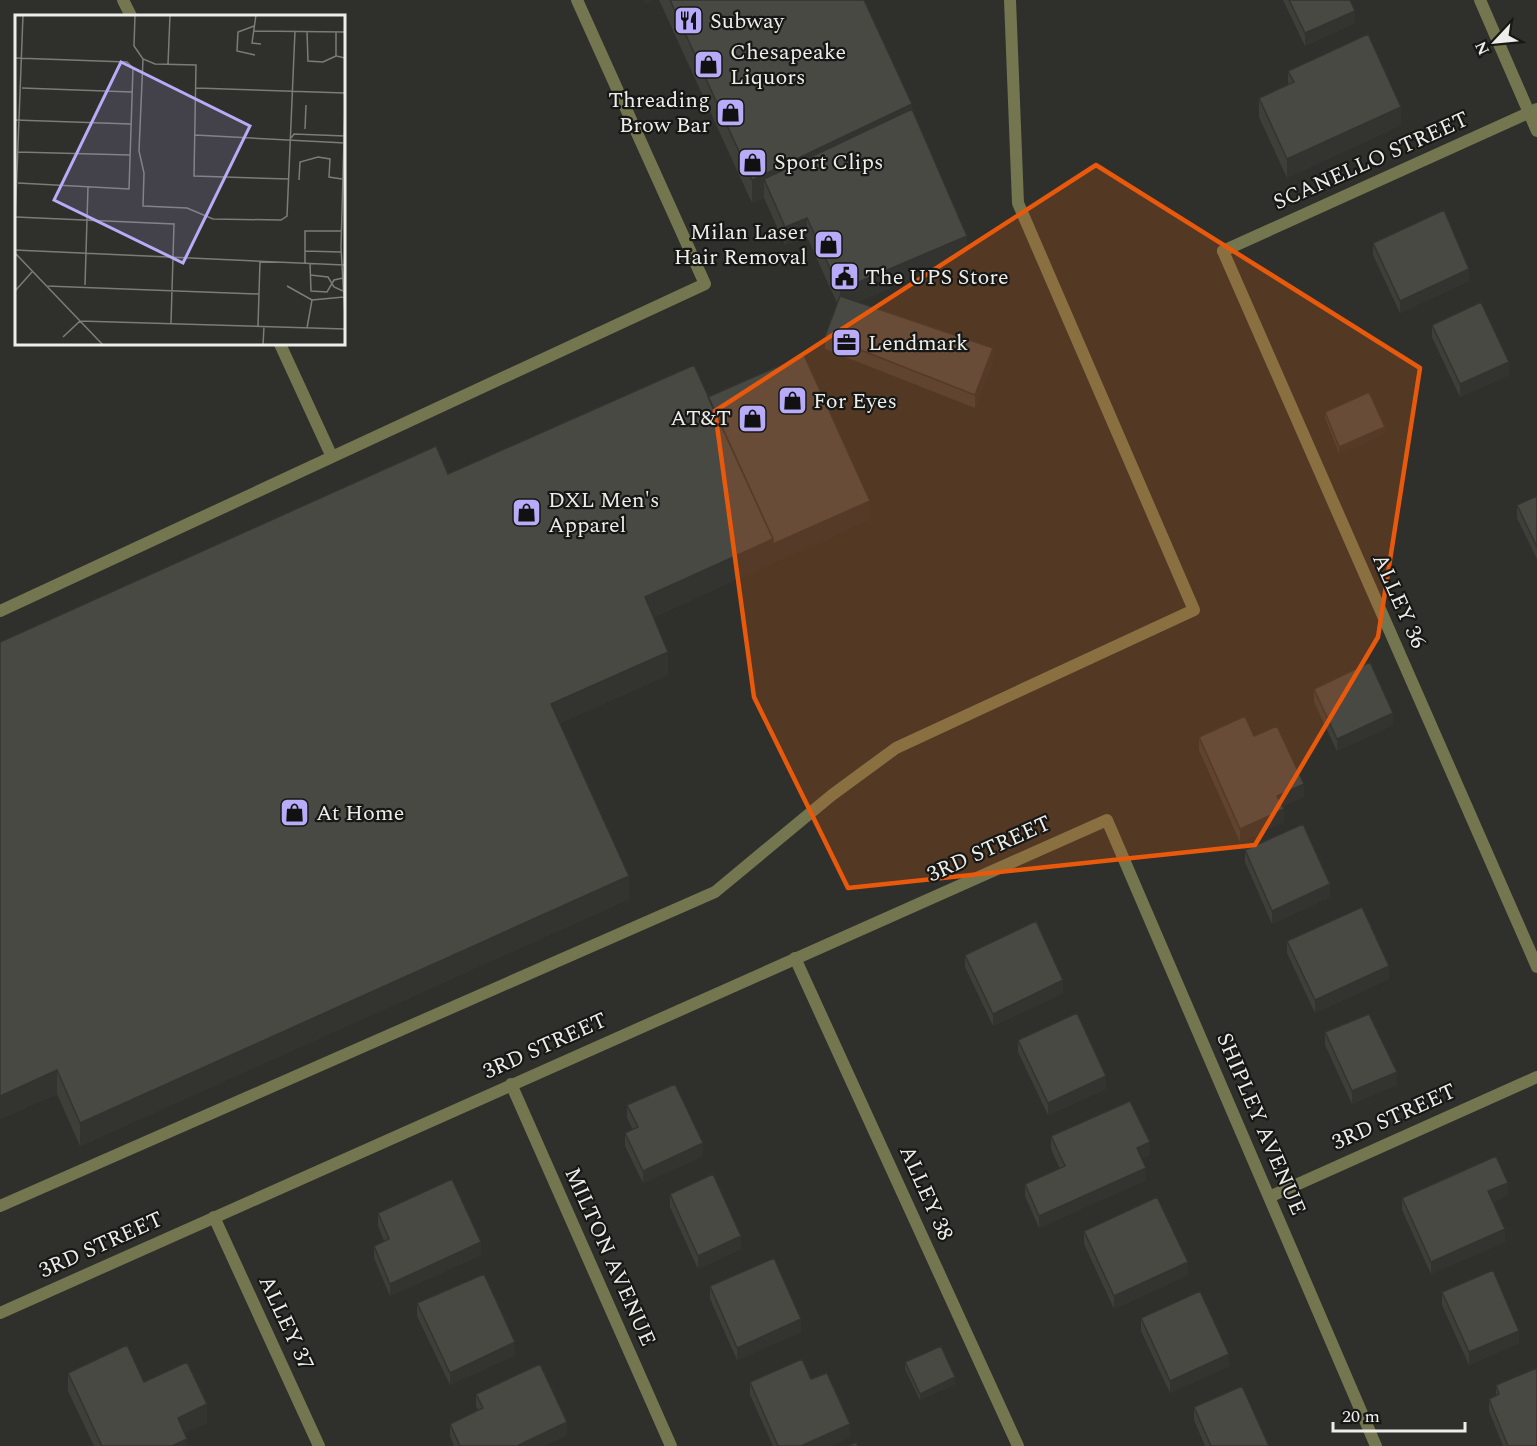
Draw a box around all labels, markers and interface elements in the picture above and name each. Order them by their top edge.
restaurant icon: Subway [673,5,705,37]
place label: Subway [710,5,786,38]
north arrow [1465,12,1525,72]
inset map [15,15,345,345]
place label: Chesapeake Liquors [730,36,846,94]
text: N [1469,37,1496,59]
shop icon: Chesapeake Liquors [693,49,725,81]
place label: Threading Brow Bar [608,84,710,142]
shop icon: Threading Brow Bar [715,97,747,129]
street label: SCANELLO STREET [1268,103,1474,219]
shop icon: Sport Clips [737,146,769,178]
place label: Sport Clips [774,146,883,179]
place label: Milan Laser Hair Removal [674,216,807,274]
shop icon: Milan Laser Hair Removal [812,229,844,261]
public building icon: The UPS Store [828,261,860,293]
place label: The UPS Store [865,261,1009,294]
office icon: Lendmark [831,327,863,359]
place label: Lendmark [868,327,968,360]
shop icon: For Eyes [776,385,808,417]
place label: For Eyes [813,385,897,418]
place label: AT&T [670,402,731,435]
shop icon: AT&T [736,402,768,434]
place label: DXL Men's Apparel [548,484,660,542]
shop icon: DXL Men's Apparel [511,497,543,529]
street label: ALLEY 36 [1363,548,1435,654]
shop icon: At Home [279,797,311,829]
place label: At Home [316,797,404,830]
street label: 3RD STREET [922,807,1056,891]
street label: 3RD STREET [478,1004,612,1088]
street label: SHIPLEY AVENUE [1208,1027,1314,1221]
street label: 3RD STREET [1327,1075,1461,1159]
street label: ALLEY 38 [890,1140,962,1246]
street label: MILTON AVENUE [556,1162,664,1352]
street label: 3RD STREET [34,1203,168,1287]
street label: ALLEY 37 [250,1270,322,1376]
scale bar [1333,1395,1465,1433]
text: 20 m [1342,1403,1380,1430]

